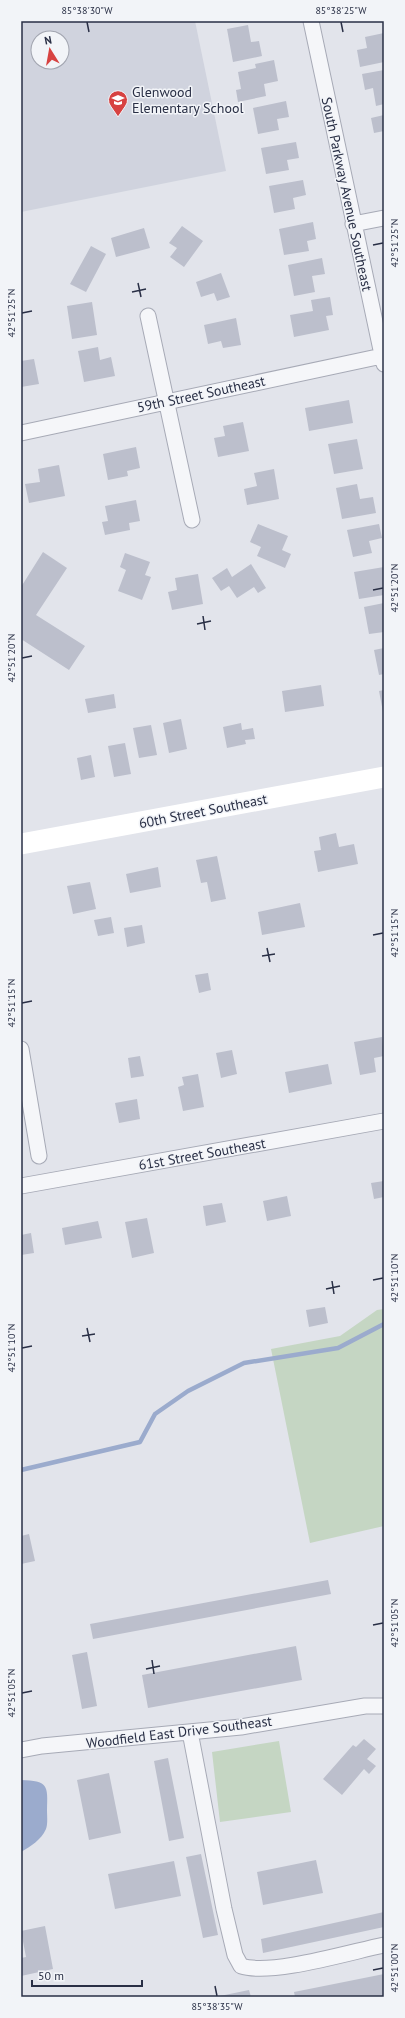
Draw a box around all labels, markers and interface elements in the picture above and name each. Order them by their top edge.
text: 85°38'30"W [61,4,113,17]
text: 85°38'25"W [315,4,367,17]
north arrow [30,30,70,70]
text: N [43,33,53,48]
place label: Glenwood Elementary School [132,83,244,117]
school or university icon: Glenwood Elementary School [107,89,129,117]
street label: South Parkway Avenue Southeast [318,95,376,293]
text: 42°51'25"N [388,218,401,268]
text: 42°51'25"N [5,288,18,338]
street label: 59th Street Southeast [135,372,267,416]
text: 42°51'20"N [388,563,401,613]
text: 42°51'20"N [5,633,18,683]
street label: 60th Street Southeast [137,790,269,832]
text: 42°51'15"N [388,908,401,958]
text: 42°51'15"N [5,978,18,1028]
street label: 61st Street Southeast [137,1134,267,1174]
text: 42°51'10"N [388,1253,401,1303]
text: 42°51'10"N [5,1323,18,1373]
text: 42°51'05"N [388,1598,401,1648]
text: 42°51'05"N [5,1668,18,1718]
street label: Woodfield East Drive Southeast [85,1712,273,1752]
text: 42°51'00"N [388,1943,401,1993]
scale bar [32,1962,142,1988]
text: 50 m [38,1968,64,1983]
text: 85°38'35"W [191,2000,243,2013]

